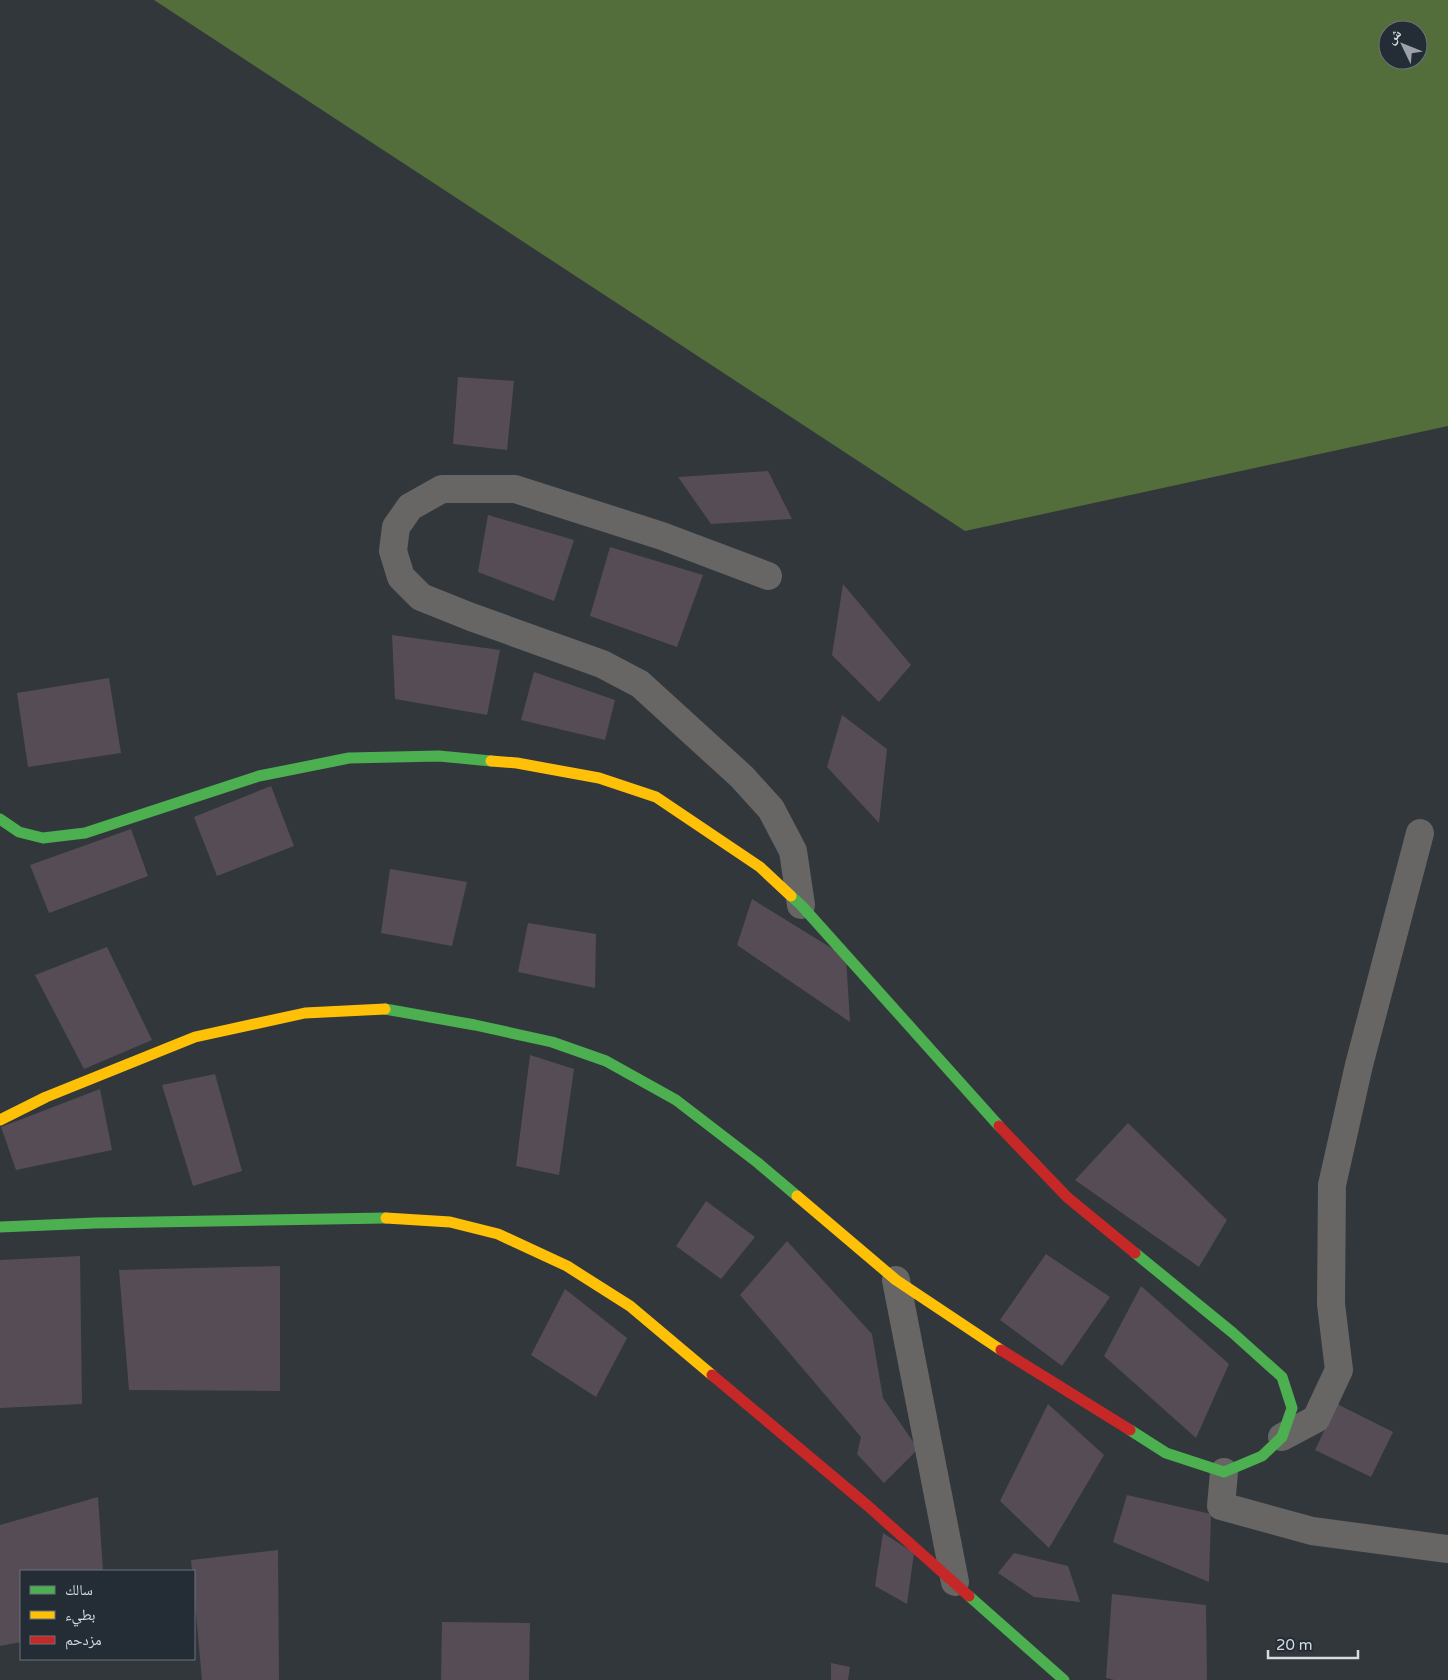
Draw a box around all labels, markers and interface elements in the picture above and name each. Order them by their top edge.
north arrow [1378,20,1428,70]
text: ش [1383,25,1405,48]
legend [20,1570,195,1660]
text: سالك [65,1581,93,1599]
text: بطيء [65,1606,95,1627]
scale bar [1268,1628,1358,1660]
text: مزدحم [65,1631,102,1650]
text: 20 m [1276,1636,1313,1654]

